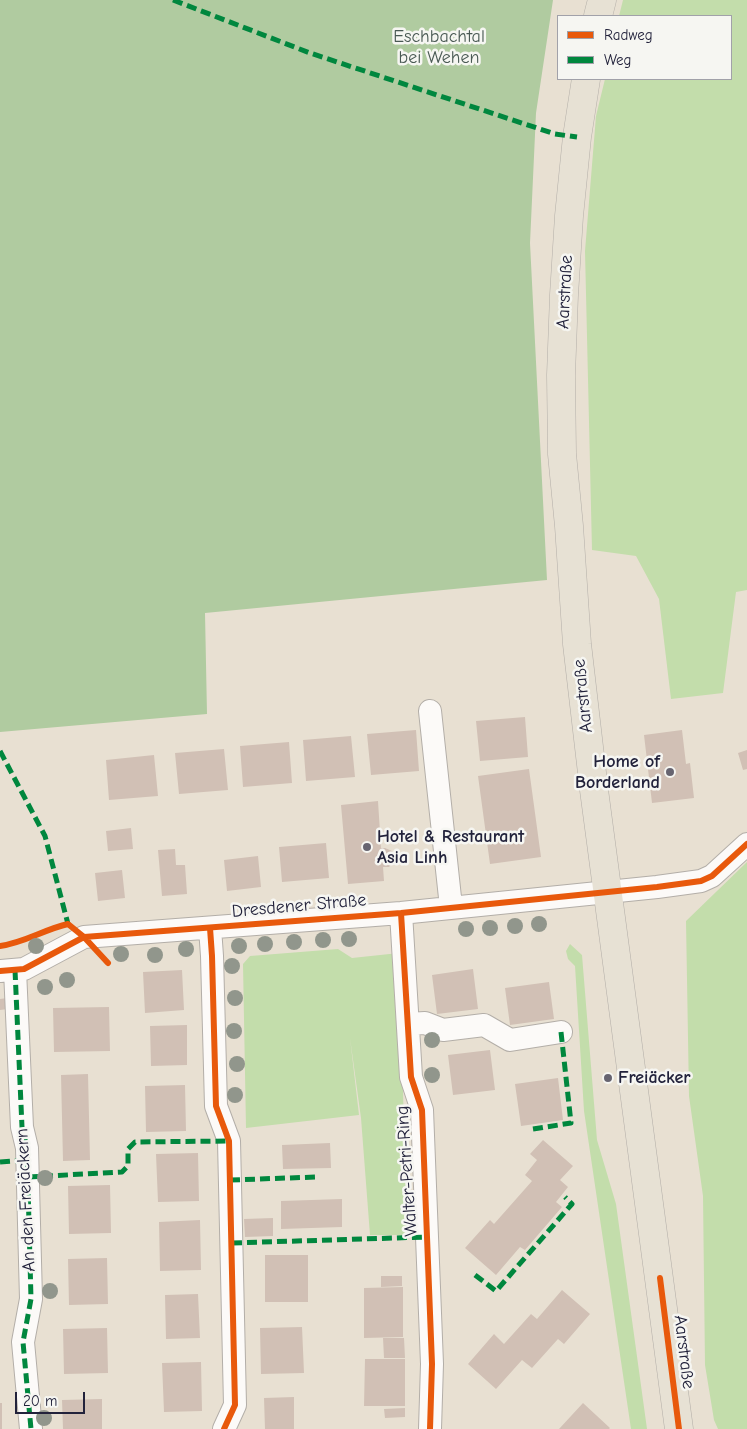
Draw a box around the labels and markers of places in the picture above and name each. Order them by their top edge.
place label: Home of Borderland [575,751,660,794]
marker: Home of Borderland [664,766,676,778]
place label: Hotel & Restaurant Asia Linh [377,826,524,869]
marker: Hotel & Restaurant Asia Linh [361,841,373,853]
place label: Freiäcker [618,1067,691,1089]
marker: Freiäcker [602,1072,614,1084]

